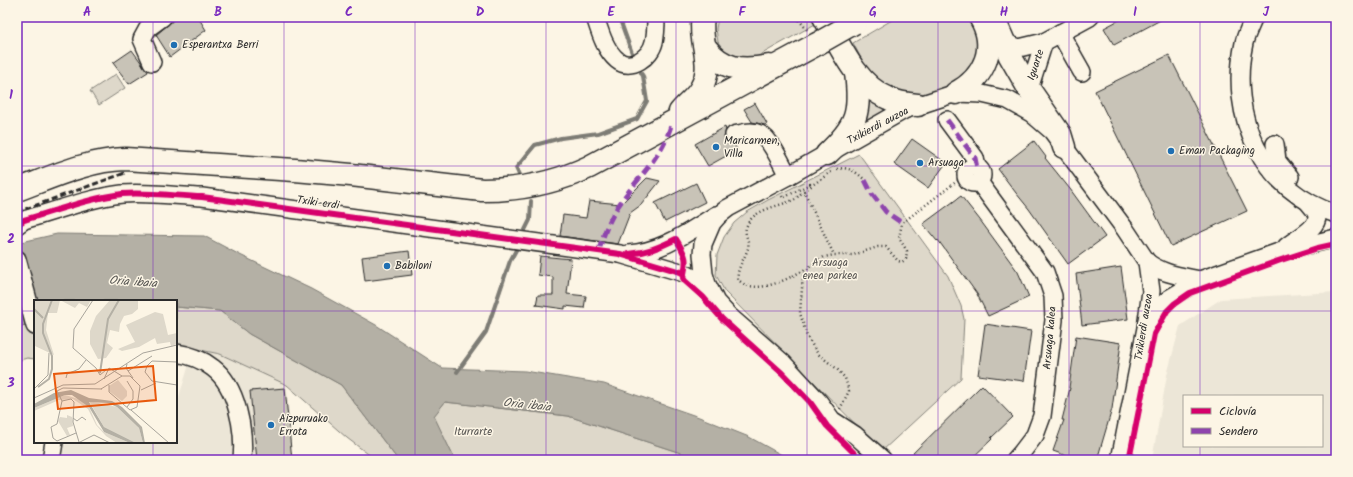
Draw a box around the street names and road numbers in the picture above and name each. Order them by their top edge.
street label: Iguarte [1023,47,1050,83]
street label: Txikierdi auzoa [844,102,912,150]
street label: Txiki-erdi [296,191,341,215]
street label: Txikierdi auzoa [1130,292,1158,362]
street label: Arsuaga kalea [1038,306,1062,370]

